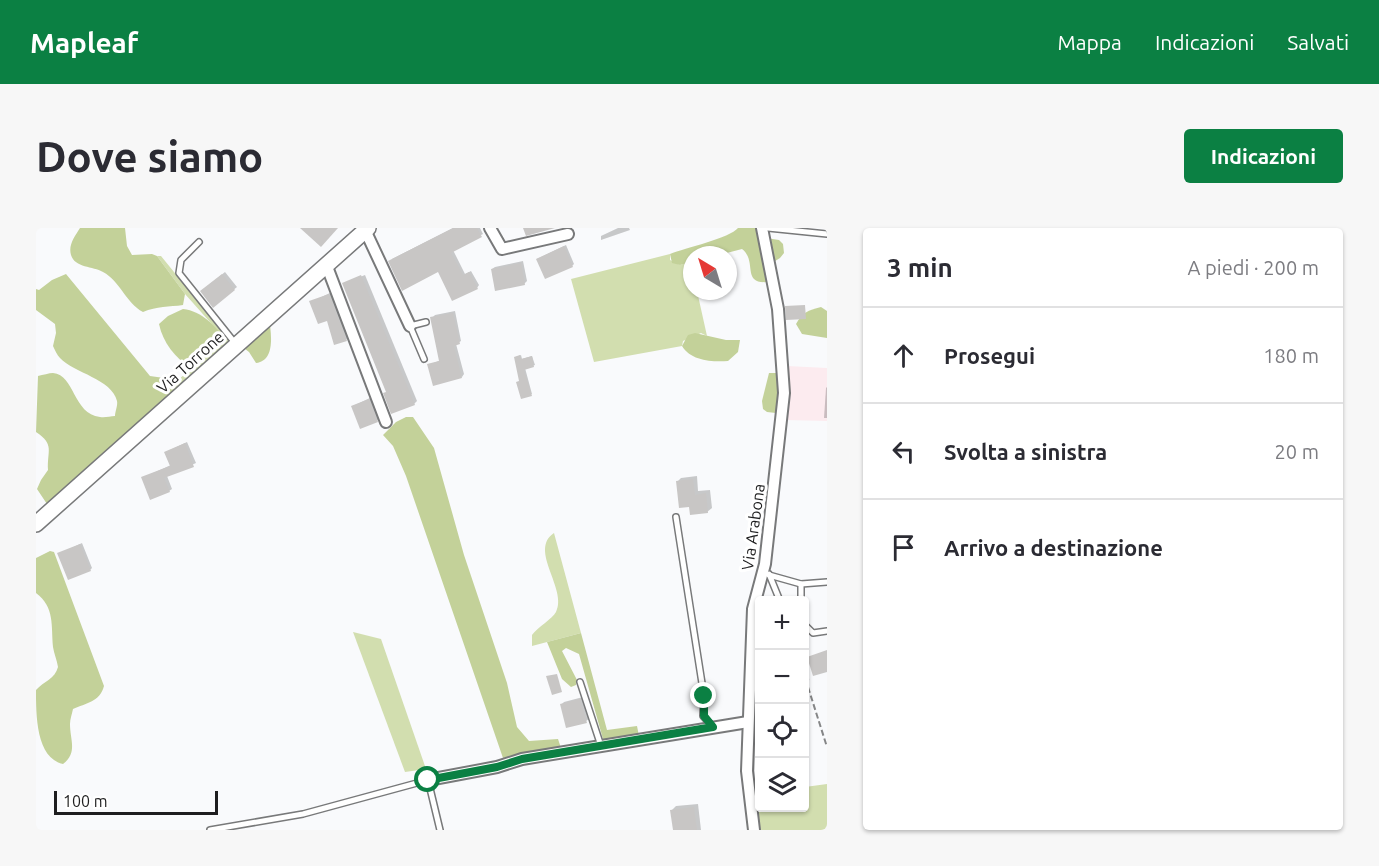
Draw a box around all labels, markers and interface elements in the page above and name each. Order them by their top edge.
text: Mapleaf [30,27,138,58]
text: Mappa [1057,30,1122,54]
text: Indicazioni [1155,30,1254,54]
text: Salvati [1287,30,1349,54]
button: Indicazioni [1184,129,1343,183]
text: Dove siamo [36,133,263,180]
north arrow [683,246,737,300]
text: 3 min [887,253,953,282]
text: A piedi · 200 m [1188,256,1319,279]
street label: Via Torrone [153,327,227,397]
icon: ahead [887,339,920,372]
text: Prosegui [944,343,1035,368]
text: 180 m [1263,344,1319,367]
icon: left [887,435,920,468]
text: Svolta a sinistra [944,439,1107,464]
text: 20 m [1275,440,1319,463]
street label: Via Arabona [738,483,768,571]
icon: arrive [887,531,920,564]
text: Arrivo a destinazione [944,535,1163,560]
map controls [755,596,809,812]
button: + [755,596,809,650]
button: − [755,650,809,704]
route end [690,682,716,708]
button: locate [755,704,809,758]
button: layers [755,758,809,812]
route start [414,766,440,792]
scale bar [54,788,218,816]
text: 100 m [63,792,108,810]

